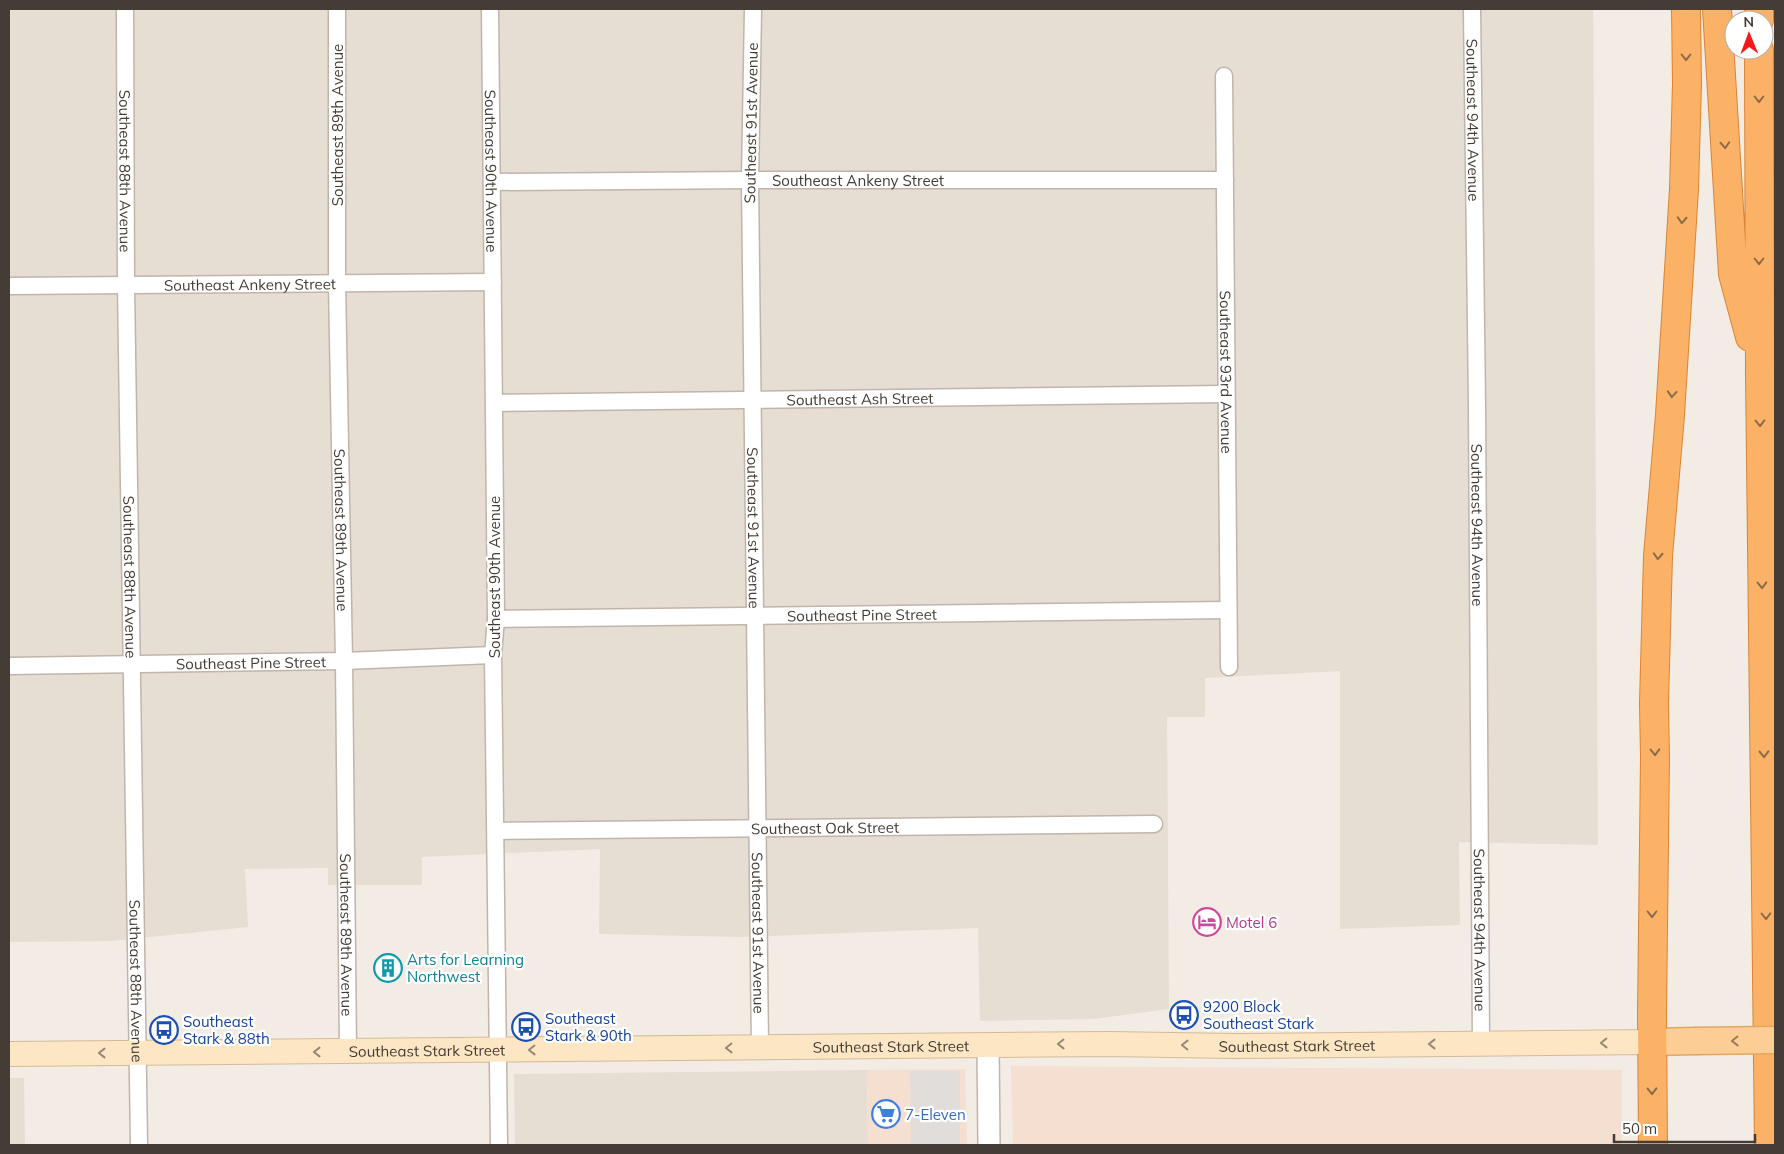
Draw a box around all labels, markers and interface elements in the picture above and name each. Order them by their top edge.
north arrow [1724,10,1774,60]
text: N [1743,13,1754,31]
street label: Southeast 94th Avenue [1463,39,1484,201]
street label: Southeast 91st Avenue [740,42,762,204]
street label: Southeast 89th Avenue [328,44,347,206]
one-way arrow [1681,54,1691,62]
street label: Southeast 88th Avenue [116,90,135,252]
street label: Southeast 90th Avenue [481,90,502,252]
one-way arrow [1754,95,1764,103]
one-way arrow [1720,141,1731,149]
street label: Southeast Ankeny Street [772,171,944,190]
one-way arrow [1677,216,1688,224]
one-way arrow [1754,258,1764,265]
street label: Southeast Ankeny Street [164,274,336,294]
street label: Southeast 93rd Avenue [1216,290,1237,454]
street label: Southeast Ash Street [786,388,934,409]
one-way arrow [1666,390,1677,398]
one-way arrow [1755,419,1765,427]
street label: Southeast 94th Avenue [1468,444,1488,606]
street label: Southeast 91st Avenue [744,447,764,609]
street label: Southeast 89th Avenue [331,448,353,611]
street label: Southeast 88th Avenue [120,495,141,658]
street label: Southeast 90th Avenue [485,496,504,658]
one-way arrow [1653,552,1664,560]
one-way arrow [1757,582,1767,589]
street label: Southeast Pine Street [787,604,937,625]
street label: Southeast Pine Street [176,652,326,673]
one-way arrow [1650,748,1660,756]
one-way arrow [1759,750,1769,758]
street label: Southeast Oak Street [751,817,899,838]
street label: Southeast 94th Avenue [1470,849,1490,1011]
street label: Southeast 91st Avenue [748,852,769,1014]
street label: Southeast 89th Avenue [336,853,357,1016]
street label: Southeast 88th Avenue [126,899,147,1062]
hotel icon: Motel 6 [1192,907,1222,937]
one-way arrow [1647,911,1658,919]
one-way arrow [1761,912,1771,920]
place label: Motel 6 [1226,913,1277,932]
place label: Arts for Learning Northwest [407,950,524,986]
building icon: Arts for Learning Northwest [373,953,403,983]
place label: 9200 Block Southeast Stark [1203,997,1314,1033]
bus stop icon: 9200 Block Southeast Stark [1169,1000,1199,1030]
place label: Southeast Stark & 90th [545,1009,632,1045]
place label: Southeast Stark & 88th [183,1012,270,1048]
bus stop icon: Southeast Stark & 90th [511,1012,541,1042]
bus stop icon: Southeast Stark & 88th [149,1015,179,1045]
street label: Southeast Stark Street [1218,1035,1375,1056]
street label: Southeast Stark Street [813,1036,969,1056]
one-way arrow [1731,1036,1738,1046]
one-way arrow [1599,1037,1607,1048]
one-way arrow [1056,1039,1064,1049]
one-way arrow [1428,1039,1436,1049]
street label: Southeast Stark Street [349,1040,505,1060]
one-way arrow [1181,1040,1189,1050]
one-way arrow [725,1043,732,1053]
one-way arrow [527,1045,535,1055]
one-way arrow [312,1047,320,1057]
one-way arrow [97,1048,105,1058]
one-way arrow [1647,1087,1657,1095]
supermarket icon: 7-Eleven [871,1099,901,1129]
place label: 7-Eleven [905,1105,966,1124]
scale bar [1614,1112,1755,1144]
text: 50 m [1622,1119,1657,1138]

